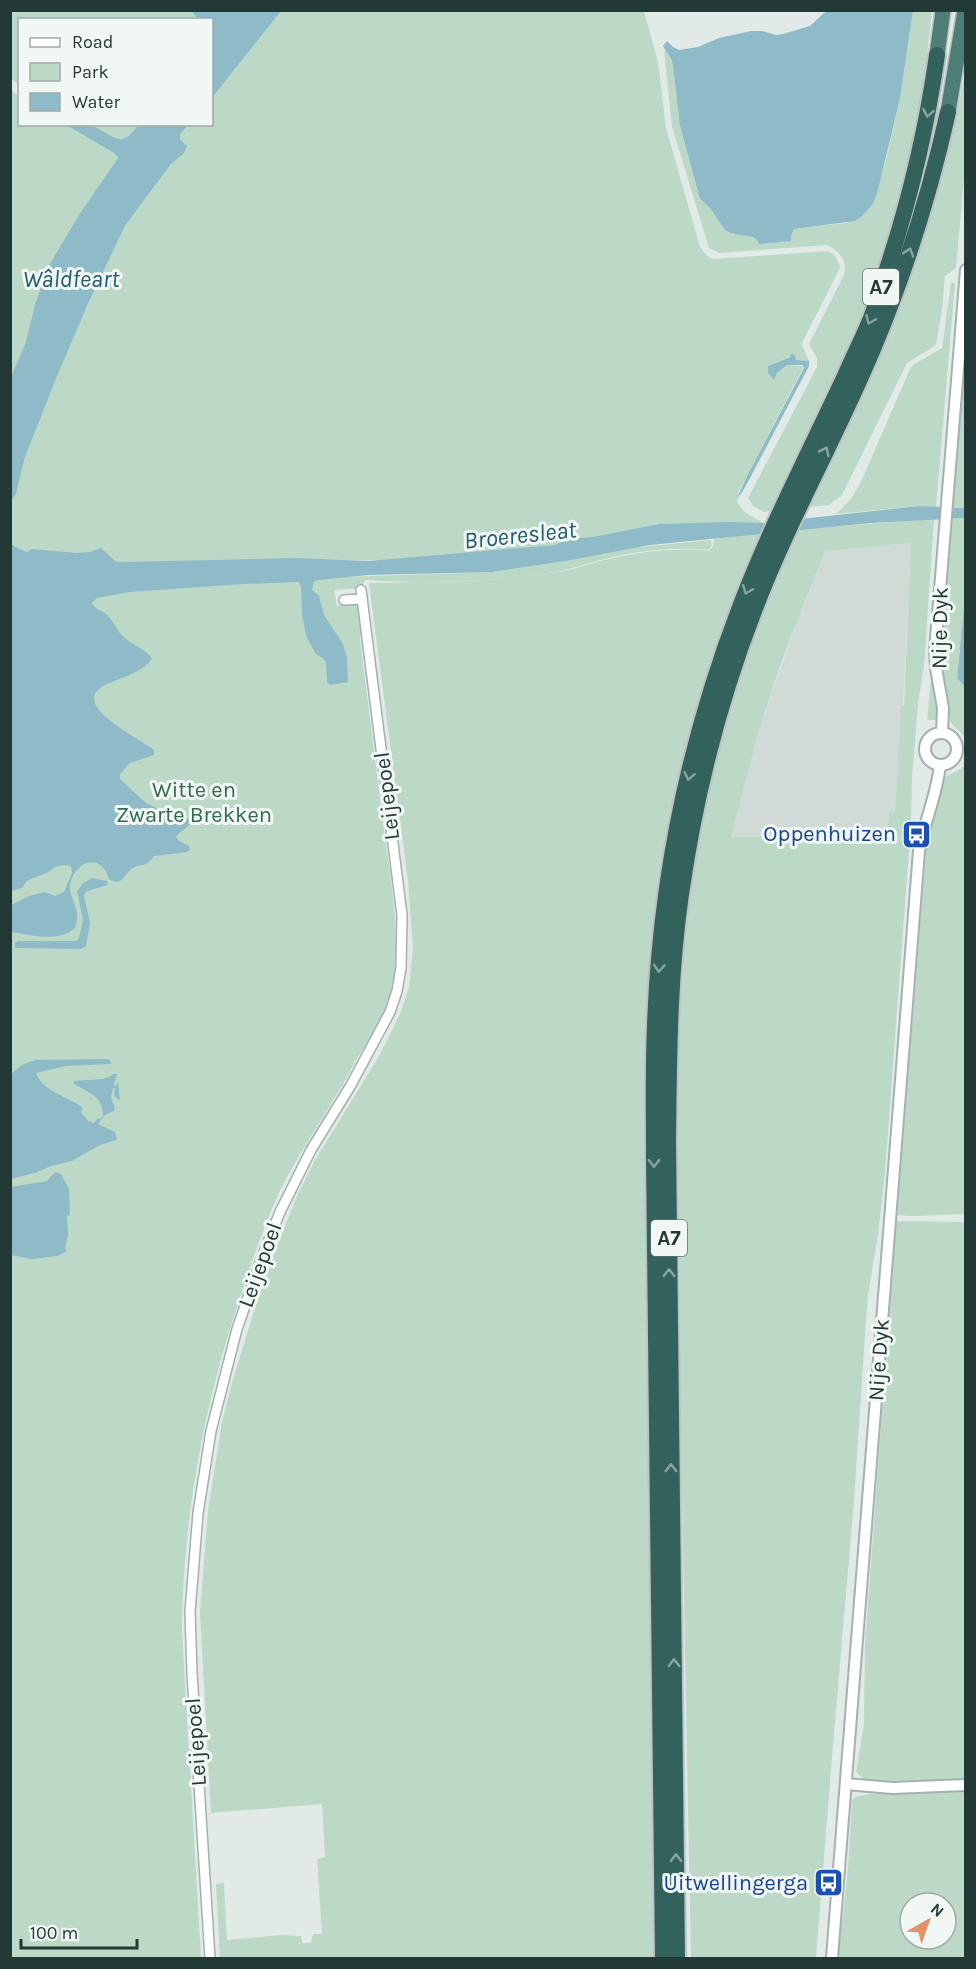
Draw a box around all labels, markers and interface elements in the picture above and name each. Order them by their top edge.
legend [18,18,213,126]
text: Road [72,31,113,53]
text: Park [72,61,109,83]
text: Water [72,91,120,113]
one-way arrow [922,107,935,117]
one-way arrow [902,247,914,258]
water label: Wâldfeart [23,265,120,293]
road number: A7 [863,269,899,305]
one-way arrow [865,314,877,325]
one-way arrow [818,447,830,458]
water label: Broeresleat [463,515,578,555]
one-way arrow [742,584,754,595]
street label: Nije Dyk [926,587,954,669]
street label: Leijepoel [369,750,405,842]
one-way arrow [683,770,696,780]
park label: Witte en Zwarte Brekken [116,777,272,828]
bus stop icon: Oppenhuizen [901,818,933,850]
place label: Oppenhuizen [763,821,896,847]
one-way arrow [653,964,666,973]
one-way arrow [648,1159,660,1168]
street label: Leijepoel [233,1219,287,1311]
road number: A7 [651,1220,687,1256]
one-way arrow [663,1269,675,1278]
street label: Nije Dyk [863,1318,895,1402]
one-way arrow [665,1464,678,1473]
one-way arrow [667,1659,680,1668]
street label: Leijepoel [180,1697,212,1787]
one-way arrow [670,1854,682,1863]
bus stop icon: Uitwellingerga [813,1867,845,1899]
place label: Uitwellingerga [664,1870,808,1896]
north arrow [898,1891,958,1951]
text: N [927,1899,948,1921]
scale bar [21,1912,136,1950]
text: 100 m [30,1922,78,1944]

